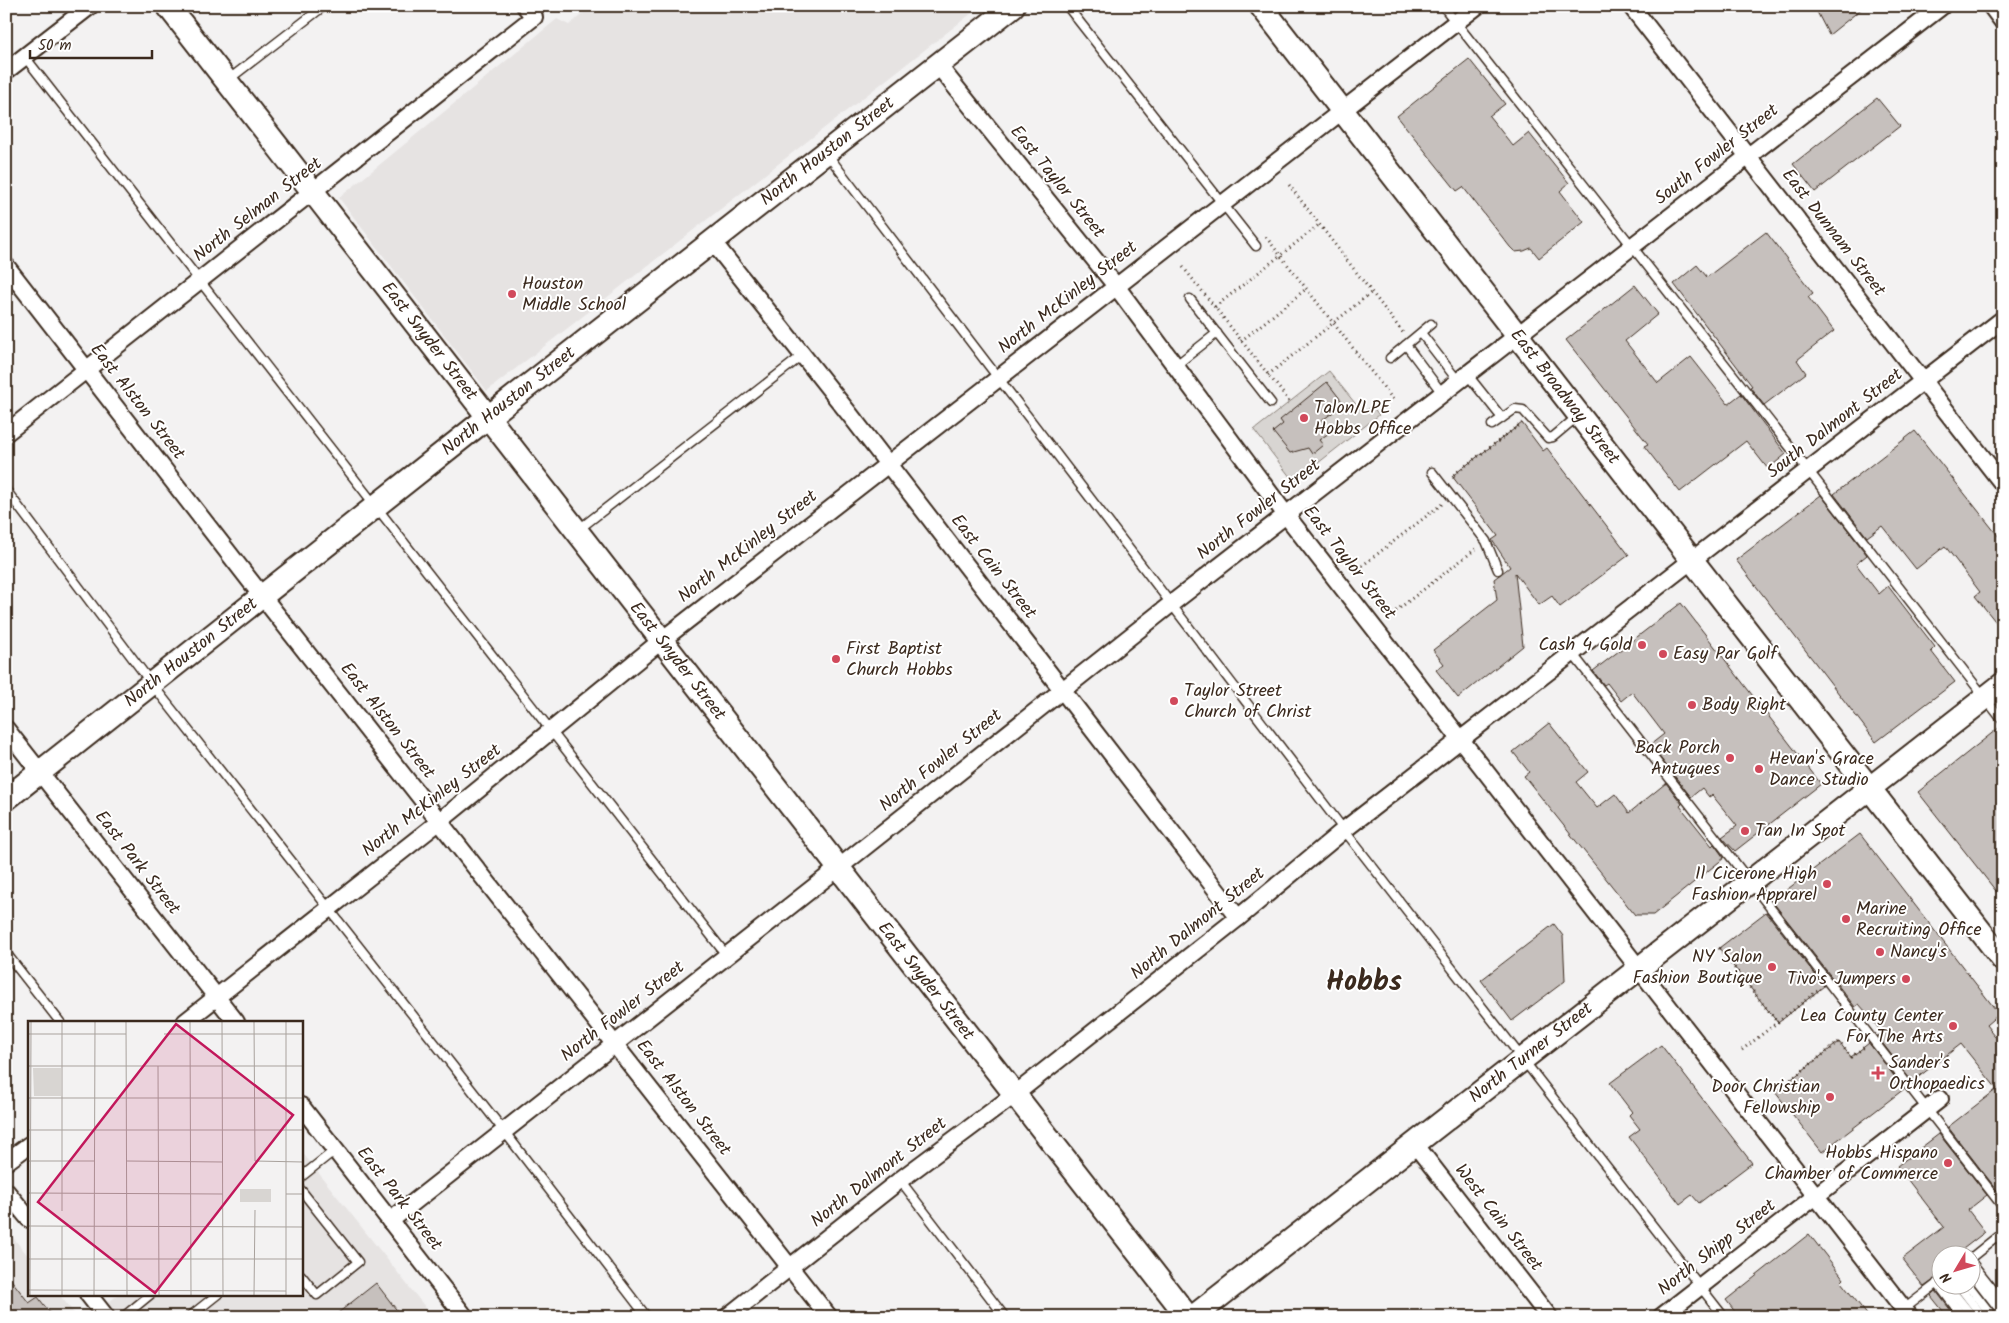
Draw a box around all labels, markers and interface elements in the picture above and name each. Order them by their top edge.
scale bar [30,28,152,60]
text: 50 m [38,34,72,58]
street label: North Houston Street [754,89,902,213]
street label: South Fowler Street [1648,96,1786,213]
street label: East Taylor Street [1002,119,1113,246]
street label: North Selman Street [187,149,330,270]
street label: East Dunnam Street [1774,163,1893,304]
street label: North McKinley Street [992,233,1145,362]
place label: Houston Middle School [522,270,627,320]
street label: East Snyder Street [373,275,486,408]
marker: Houston Middle School [506,288,518,300]
street label: East Broadway Street [1503,322,1628,472]
street label: East Alston Street [82,337,193,467]
street label: North Houston Street [435,338,583,463]
street label: South Dalmont Street [1760,361,1910,487]
place label: Talon/LPE Hobbs Office [1314,394,1411,444]
marker: Talon/LPE Hobbs Office [1298,412,1310,424]
street label: North Fowler Street [1191,451,1328,568]
street label: North McKinley Street [672,482,825,611]
street label: East Taylor Street [1295,499,1404,627]
street label: East Cain Street [943,508,1044,627]
street label: North Houston Street [118,589,265,715]
street label: East Snyder Street [622,595,734,728]
place label: Cash 4 Gold [1539,631,1633,660]
place label: First Baptist Church Hobbs [846,635,953,685]
marker: Cash 4 Gold [1636,639,1648,651]
place label: Easy Par Golf [1673,640,1779,669]
marker: Easy Par Golf [1657,648,1669,660]
marker: First Baptist Church Hobbs [830,653,842,665]
street label: East Alston Street [332,656,443,786]
place label: Taylor Street Church of Christ [1184,677,1312,727]
place label: Body Right [1702,691,1787,720]
marker: Taylor Street Church of Christ [1168,695,1180,707]
marker: Body Right [1686,699,1698,711]
street label: North Fowler Street [873,702,1010,820]
place label: Back Porch Antuques [1635,734,1720,784]
street label: North McKinley Street [356,736,509,865]
place label: Hevan's Grace Dance Studio [1769,745,1874,795]
marker: Back Porch Antuques [1724,752,1736,764]
marker: Hevan's Grace Dance Studio [1753,763,1765,775]
street label: East Park Street [87,804,188,923]
place label: Tan In Spot [1755,817,1847,846]
marker: Tan In Spot [1739,825,1751,837]
street label: North Dalmont Street [1124,860,1273,988]
place label: Il Cicerone High Fashion Apprarel [1692,860,1818,910]
marker: Il Cicerone High Fashion Apprarel [1821,878,1833,890]
place label: Marine Recruiting Office [1856,895,1982,945]
marker: Marine Recruiting Office [1840,913,1852,925]
street label: East Snyder Street [870,915,982,1048]
place label: Nancy's [1890,938,1947,967]
place label: NY Salon Fashion Boutique [1633,943,1762,993]
marker: Nancy's [1874,946,1886,958]
street label: North Fowler Street [555,953,692,1070]
district label: Hobbs [1326,960,1402,1005]
marker: NY Salon Fashion Boutique [1766,961,1778,973]
place label: Tivo's Jumpers [1787,965,1896,994]
marker: Tivo's Jumpers [1900,973,1912,985]
street label: North Turner Street [1463,994,1600,1111]
place label: Lea County Center For The Arts [1800,1002,1944,1052]
marker: Lea County Center For The Arts [1947,1020,1959,1032]
inset map [28,1021,302,1296]
street label: East Alston Street [628,1033,739,1163]
place label: Sander's Orthopaedics [1889,1049,1985,1099]
marker: Sander's Orthopaedics [1871,1066,1885,1080]
place label: Door Christian Fellowship [1711,1073,1820,1123]
marker: Door Christian Fellowship [1824,1091,1836,1103]
street label: North Dalmont Street [804,1110,954,1236]
place label: Hobbs Hispano Chamber of Commerce [1764,1139,1938,1189]
street label: East Park Street [349,1140,450,1259]
marker: Hobbs Hispano Chamber of Commerce [1942,1157,1954,1169]
street label: West Cain Street [1447,1158,1550,1279]
street label: North Shipp Street [1651,1192,1783,1304]
north arrow [1932,1246,1982,1296]
text: N [1935,1267,1958,1288]

